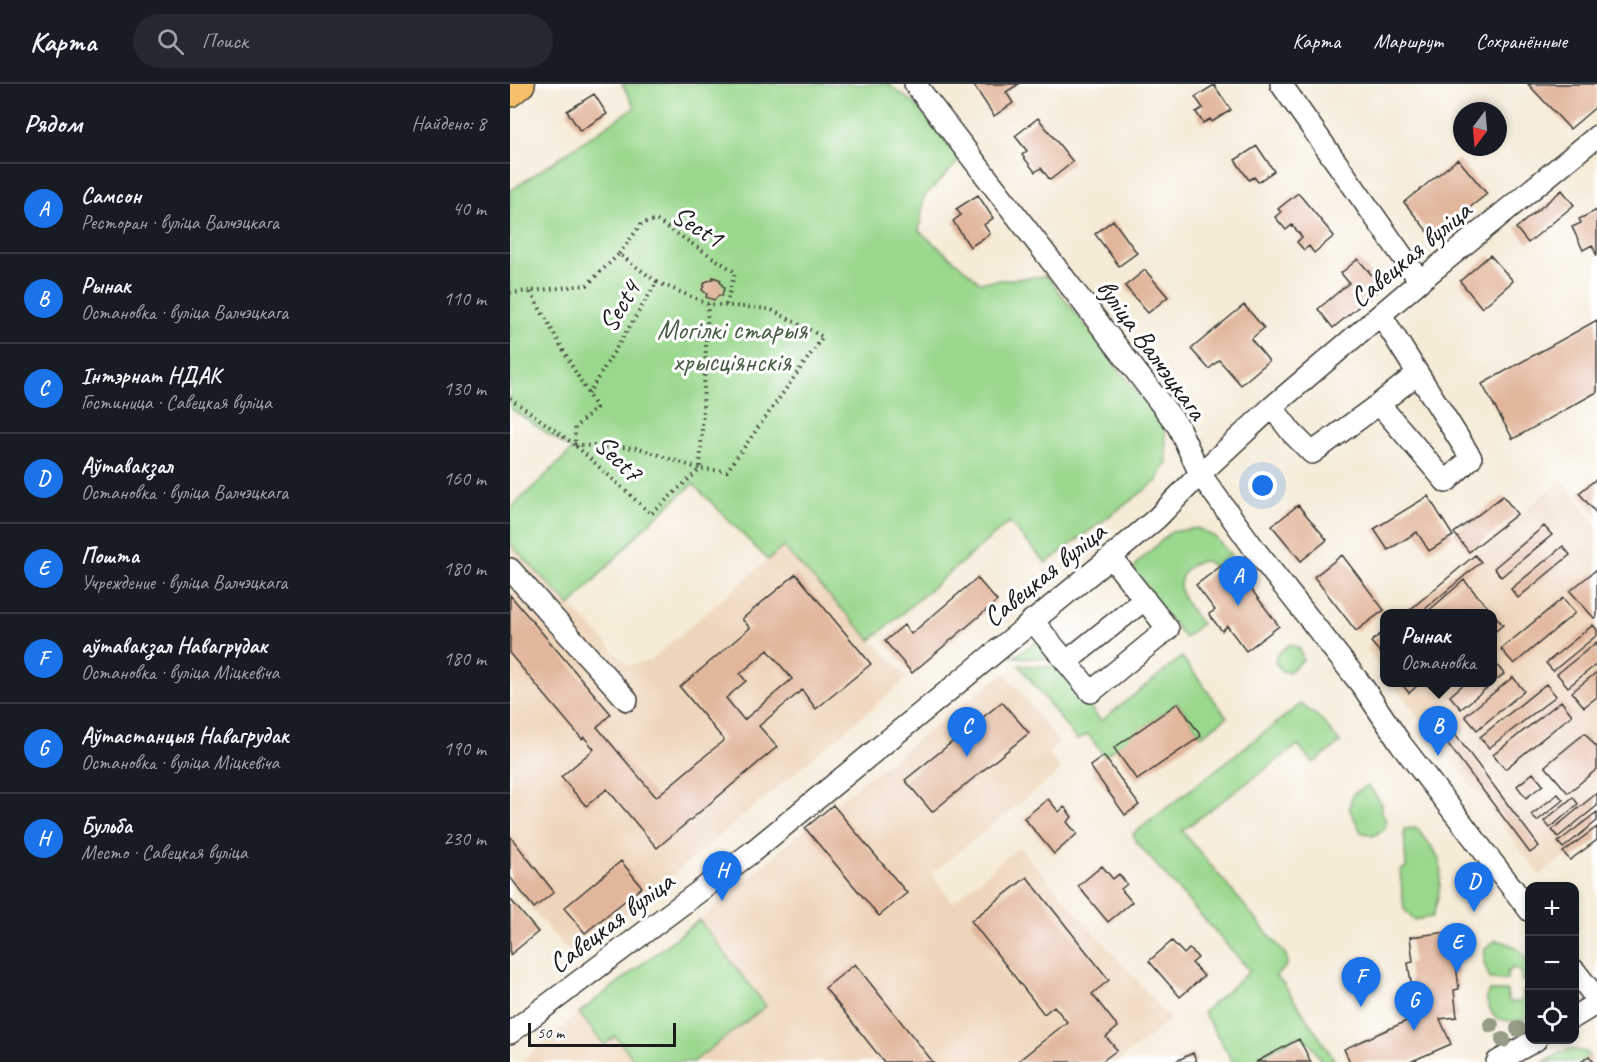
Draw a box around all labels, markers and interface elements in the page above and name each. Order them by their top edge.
search box [133,14,553,68]
text: Карта [30,24,97,59]
icon: search [154,25,187,58]
text: Поиск [202,27,248,55]
text: Карта [1292,28,1341,54]
text: Маршрут [1374,28,1443,54]
text: Сохранённые [1476,28,1567,54]
north arrow [1453,102,1507,156]
text: Рядом [24,107,82,140]
text: Найдено: 8 [411,111,486,136]
text: Самсон [81,182,141,210]
street label: Савецкая вуліца [1342,192,1479,315]
text: A [38,196,49,221]
text: 40 m [452,196,486,221]
street label: Sect1 [666,197,731,256]
text: Ресторан · вуліца Валчэцкага [81,210,279,235]
text: Рынак [81,272,131,300]
street label: Sect4 [590,272,649,338]
street label: вуліца Валчэцкага [1089,272,1216,428]
text: B [38,286,49,311]
text: 110 m [443,286,486,311]
text: Остановка · вуліца Валчэцкага [81,300,288,325]
park label: Могілкі старыя хрысціянскія [657,312,808,379]
text: Інтэрнат НДАК [81,362,221,390]
text: C [39,376,48,401]
text: 130 m [443,376,486,401]
text: Гостиница · Савецкая вуліца [81,390,272,415]
street label: Sect7 [587,427,652,490]
text: Аўтавакзал [81,452,173,480]
text: D [38,466,49,491]
text: 160 m [443,466,486,491]
your location [1248,471,1277,500]
text: Остановка · вуліца Валчэцкага [81,480,288,505]
street label: Савецкая вуліца [975,513,1114,634]
text: Пошта [81,542,139,570]
text: E [38,556,49,581]
text: 180 m [443,556,486,581]
pin: A [1218,556,1258,606]
text: Учреждение · вуліца Валчэцкага [81,570,287,595]
popup [1380,609,1497,687]
text: Рынак [1401,622,1451,650]
text: аўтавакзал Навагрудак [81,632,267,660]
text: F [39,646,48,671]
text: 180 m [443,646,486,671]
text: Остановка [1401,650,1476,675]
text: Остановка · вуліца Міцкевіча [81,660,279,685]
pin: B [1418,706,1458,756]
pin: C [948,708,986,757]
text: Аўтастанцыя Навагрудак [81,722,289,750]
text: G [39,736,48,761]
text: 190 m [443,736,486,761]
text: Остановка · вуліца Міцкевіча [81,750,279,775]
text: Бульба [81,812,132,840]
text: H [38,826,49,851]
text: 230 m [443,826,486,851]
text: Место · Савецкая вуліца [81,840,247,865]
pin: H [702,852,742,901]
street label: Савецкая вуліца [541,862,682,981]
pin: D [1454,862,1494,912]
map controls [1525,882,1579,1044]
button: + [1525,882,1579,936]
pin: E [1438,924,1476,973]
button: − [1525,936,1579,990]
pin: F [1342,958,1380,1007]
pin: G [1394,982,1434,1031]
button: locate [1525,990,1579,1044]
scale bar [528,1020,676,1048]
text: 50 m [537,1023,564,1043]

